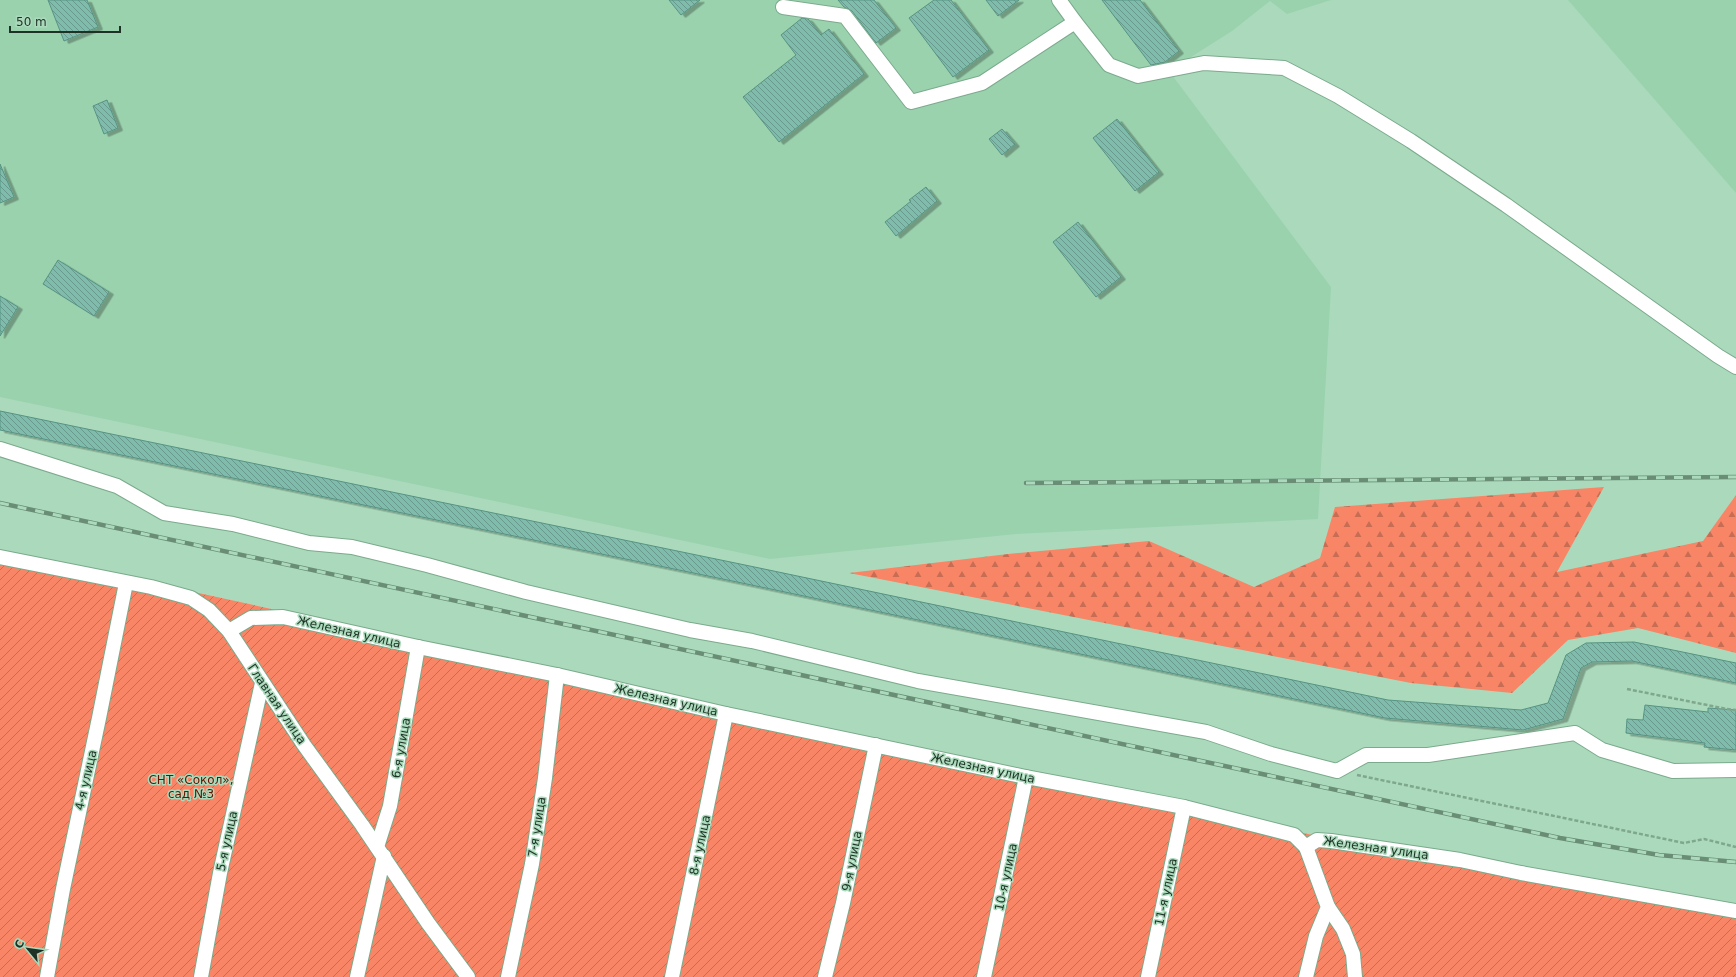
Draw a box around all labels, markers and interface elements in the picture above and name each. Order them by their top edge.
scale bar [10,8,120,34]
text: 50 m [16,15,47,29]
street label: Железная улица [296,613,402,651]
street label: Главная улица [245,661,309,747]
street label: Железная улица [613,681,719,719]
street label: 6-я улица [389,717,413,779]
street label: 4-я улица [72,749,100,811]
street label: Железная улица [930,750,1036,786]
park label: СНТ «Сокол», сад №3 [148,773,234,801]
street label: 7-я улица [525,796,549,858]
street label: 5-я улица [214,810,240,872]
street label: 8-я улица [687,814,713,876]
street label: 9-я улица [839,830,865,892]
street label: Железная улица [1323,834,1429,862]
street label: 10-я улица [992,842,1020,912]
street label: 11-я улица [1152,857,1180,927]
north arrow [8,929,48,969]
text: С [12,938,27,951]

